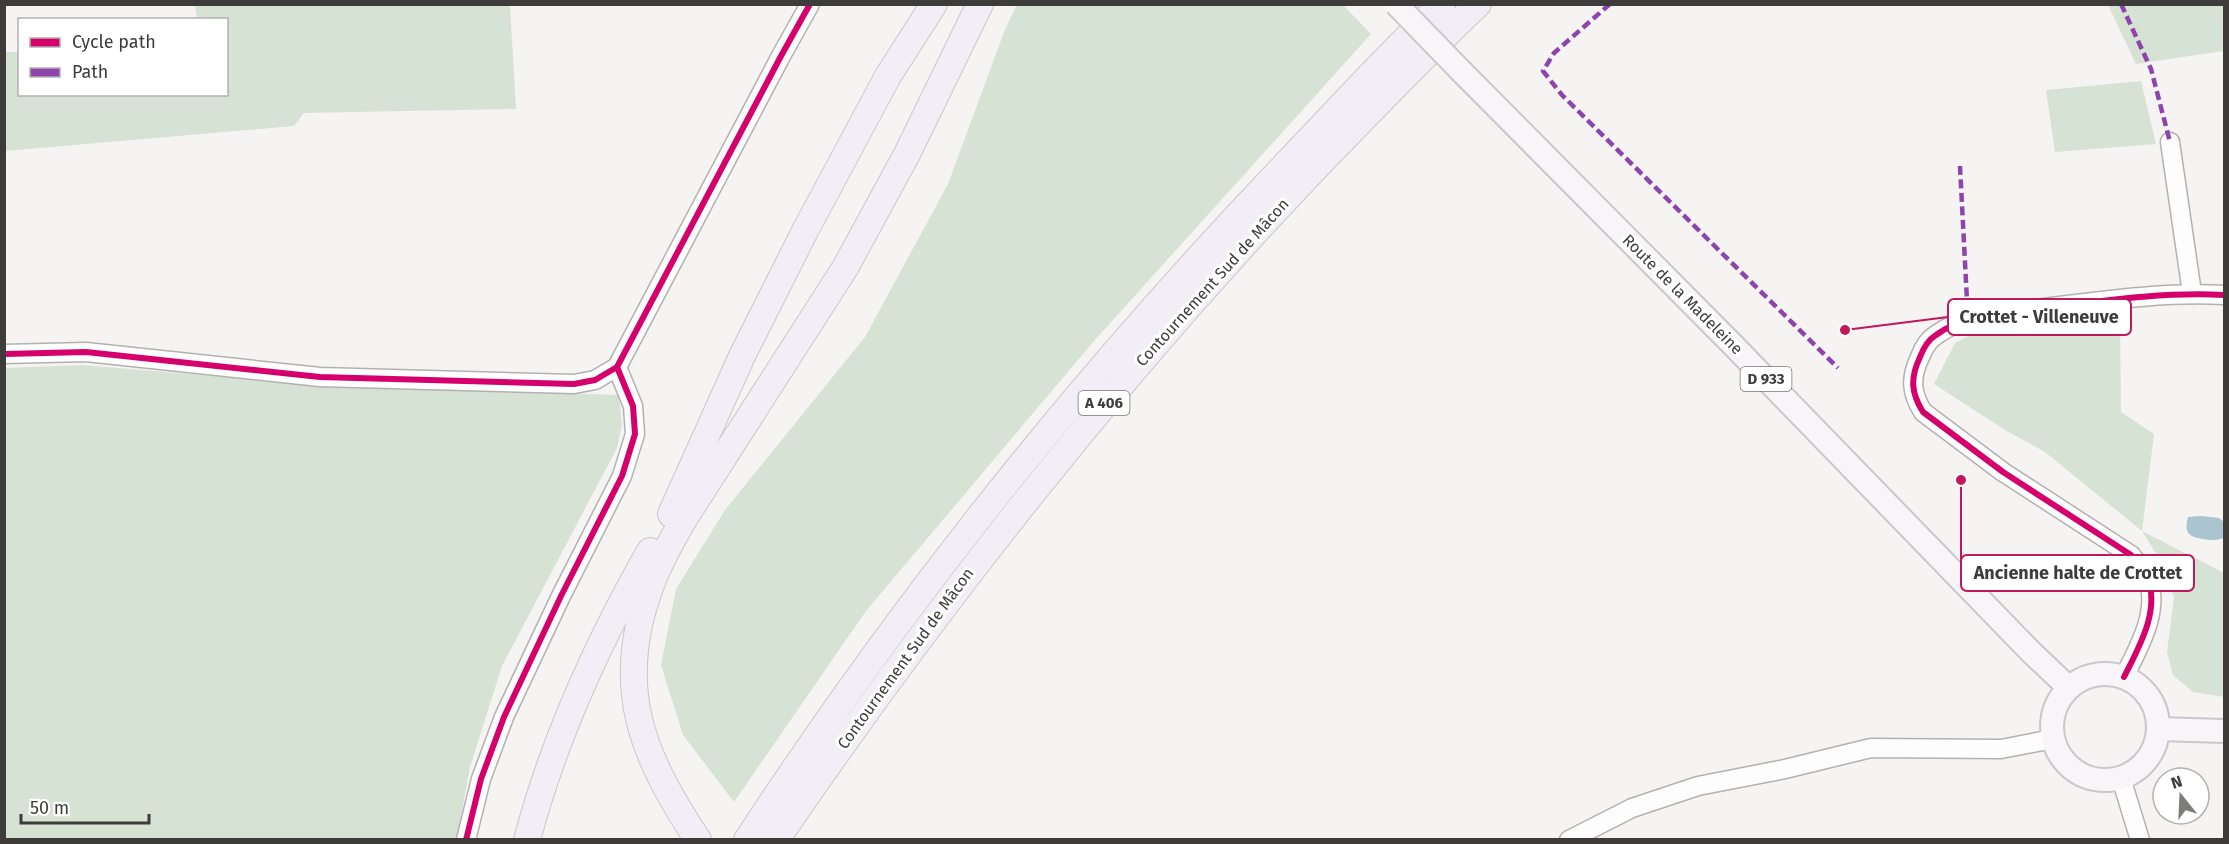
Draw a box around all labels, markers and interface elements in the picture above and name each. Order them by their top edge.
legend [18,18,228,96]
text: Cycle path [72,31,156,53]
text: Path [72,61,108,83]
street label: Contournement Sud de Mâcon [1132,195,1293,370]
street label: Route de la Madeleine [1619,230,1747,358]
callout: Crottet - Villeneuve [1948,299,2131,335]
text: Crottet - Villeneuve [1959,306,2119,328]
road number: D 933 [1740,367,1792,391]
road number: A 406 [1078,391,1130,415]
callout: Ancienne halte de Crottet [1961,555,2194,591]
text: Ancienne halte de Crottet [1973,562,2183,584]
street label: Contournement Sud de Mâcon [833,564,978,753]
north arrow [2151,766,2211,826]
text: N [2169,772,2184,793]
scale bar [21,787,148,825]
text: 50 m [30,797,69,819]

